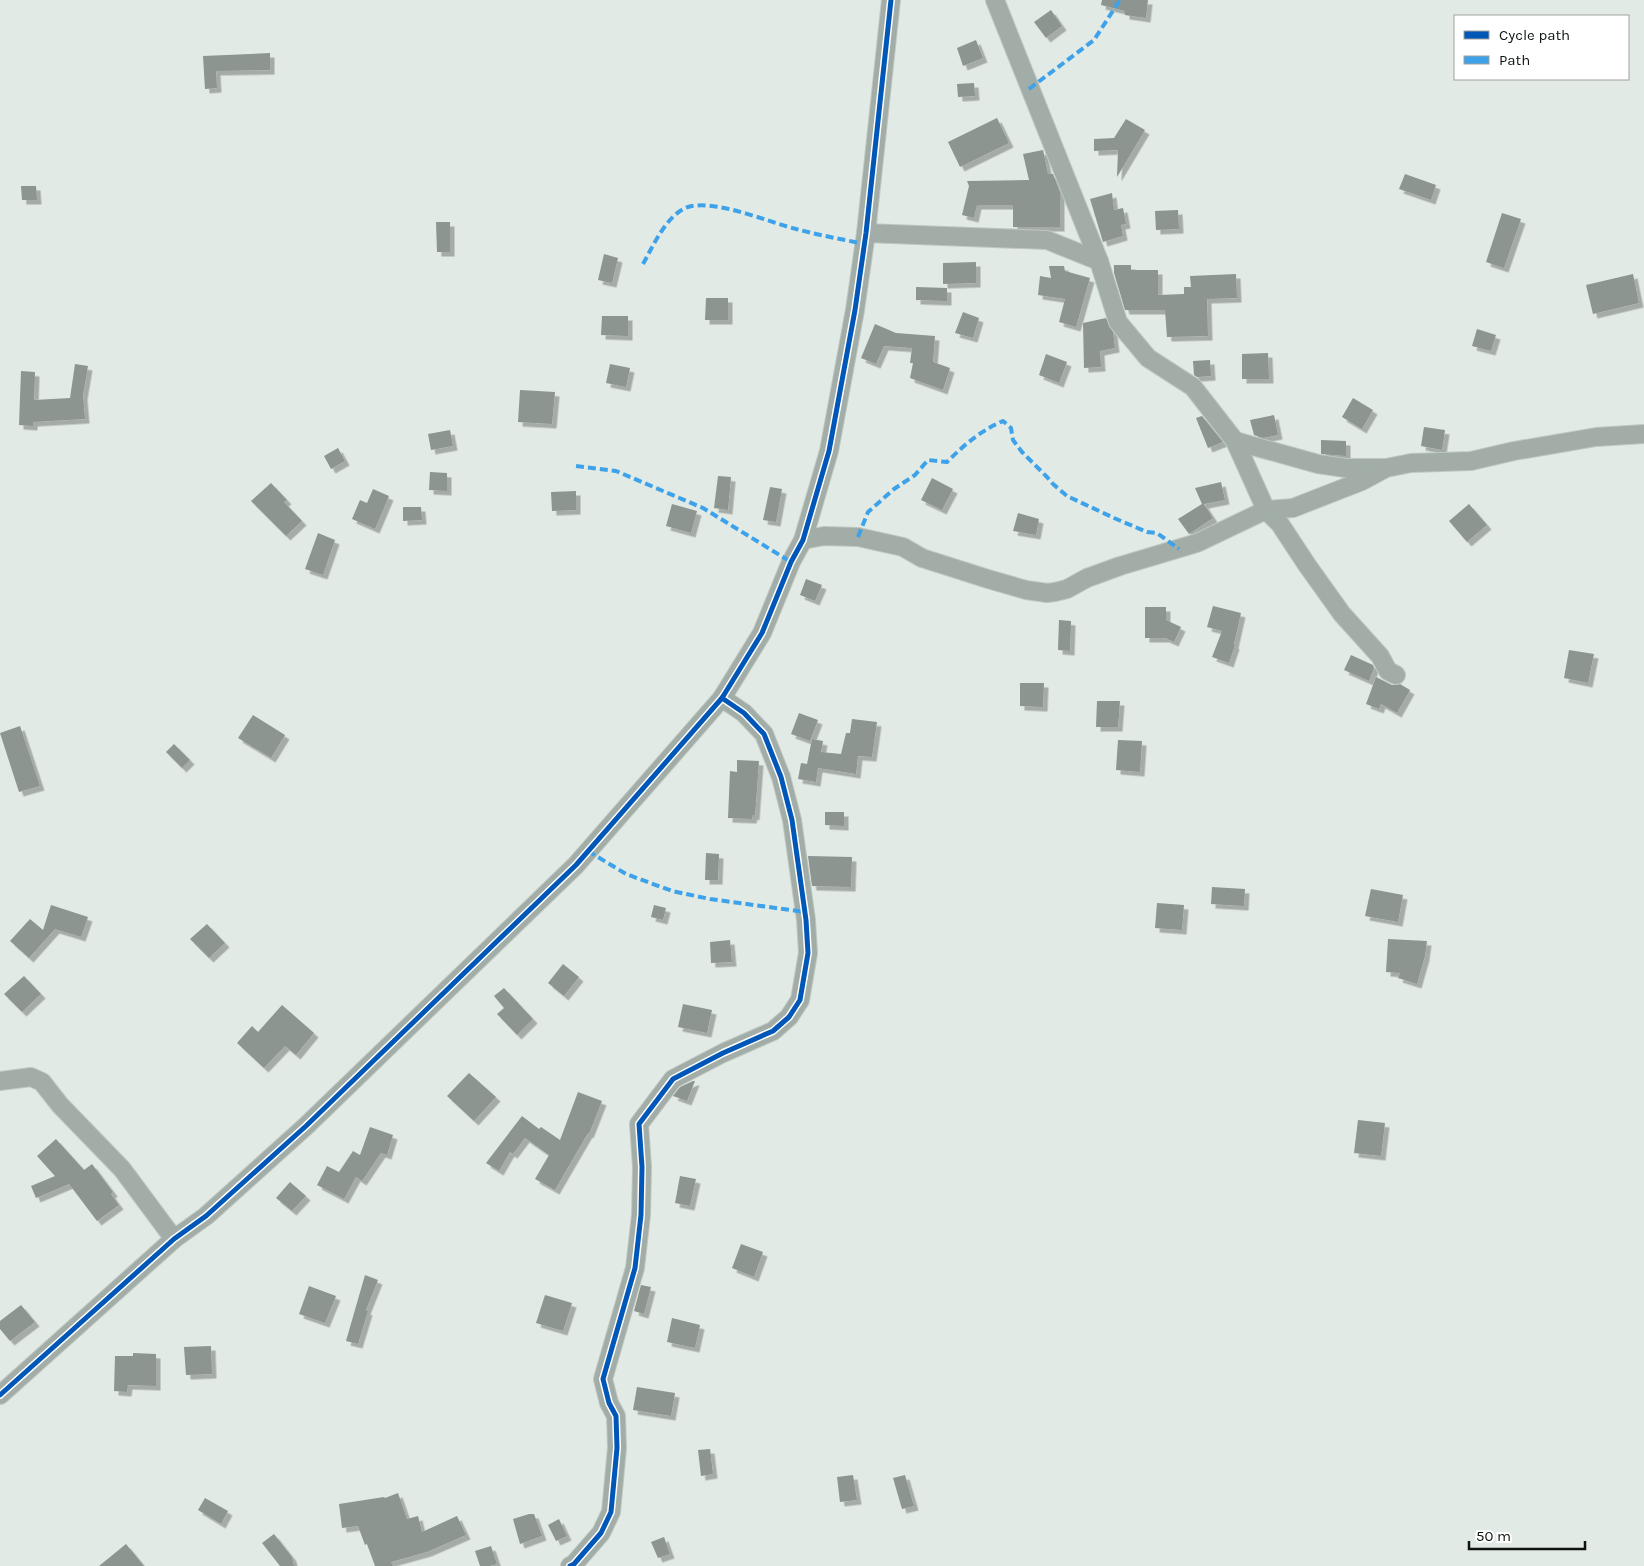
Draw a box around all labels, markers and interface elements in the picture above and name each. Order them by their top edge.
legend [1454,15,1629,80]
text: Cycle path [1499,26,1570,44]
text: Path [1499,51,1530,69]
scale bar [1469,1518,1585,1550]
text: 50 m [1476,1527,1511,1545]

